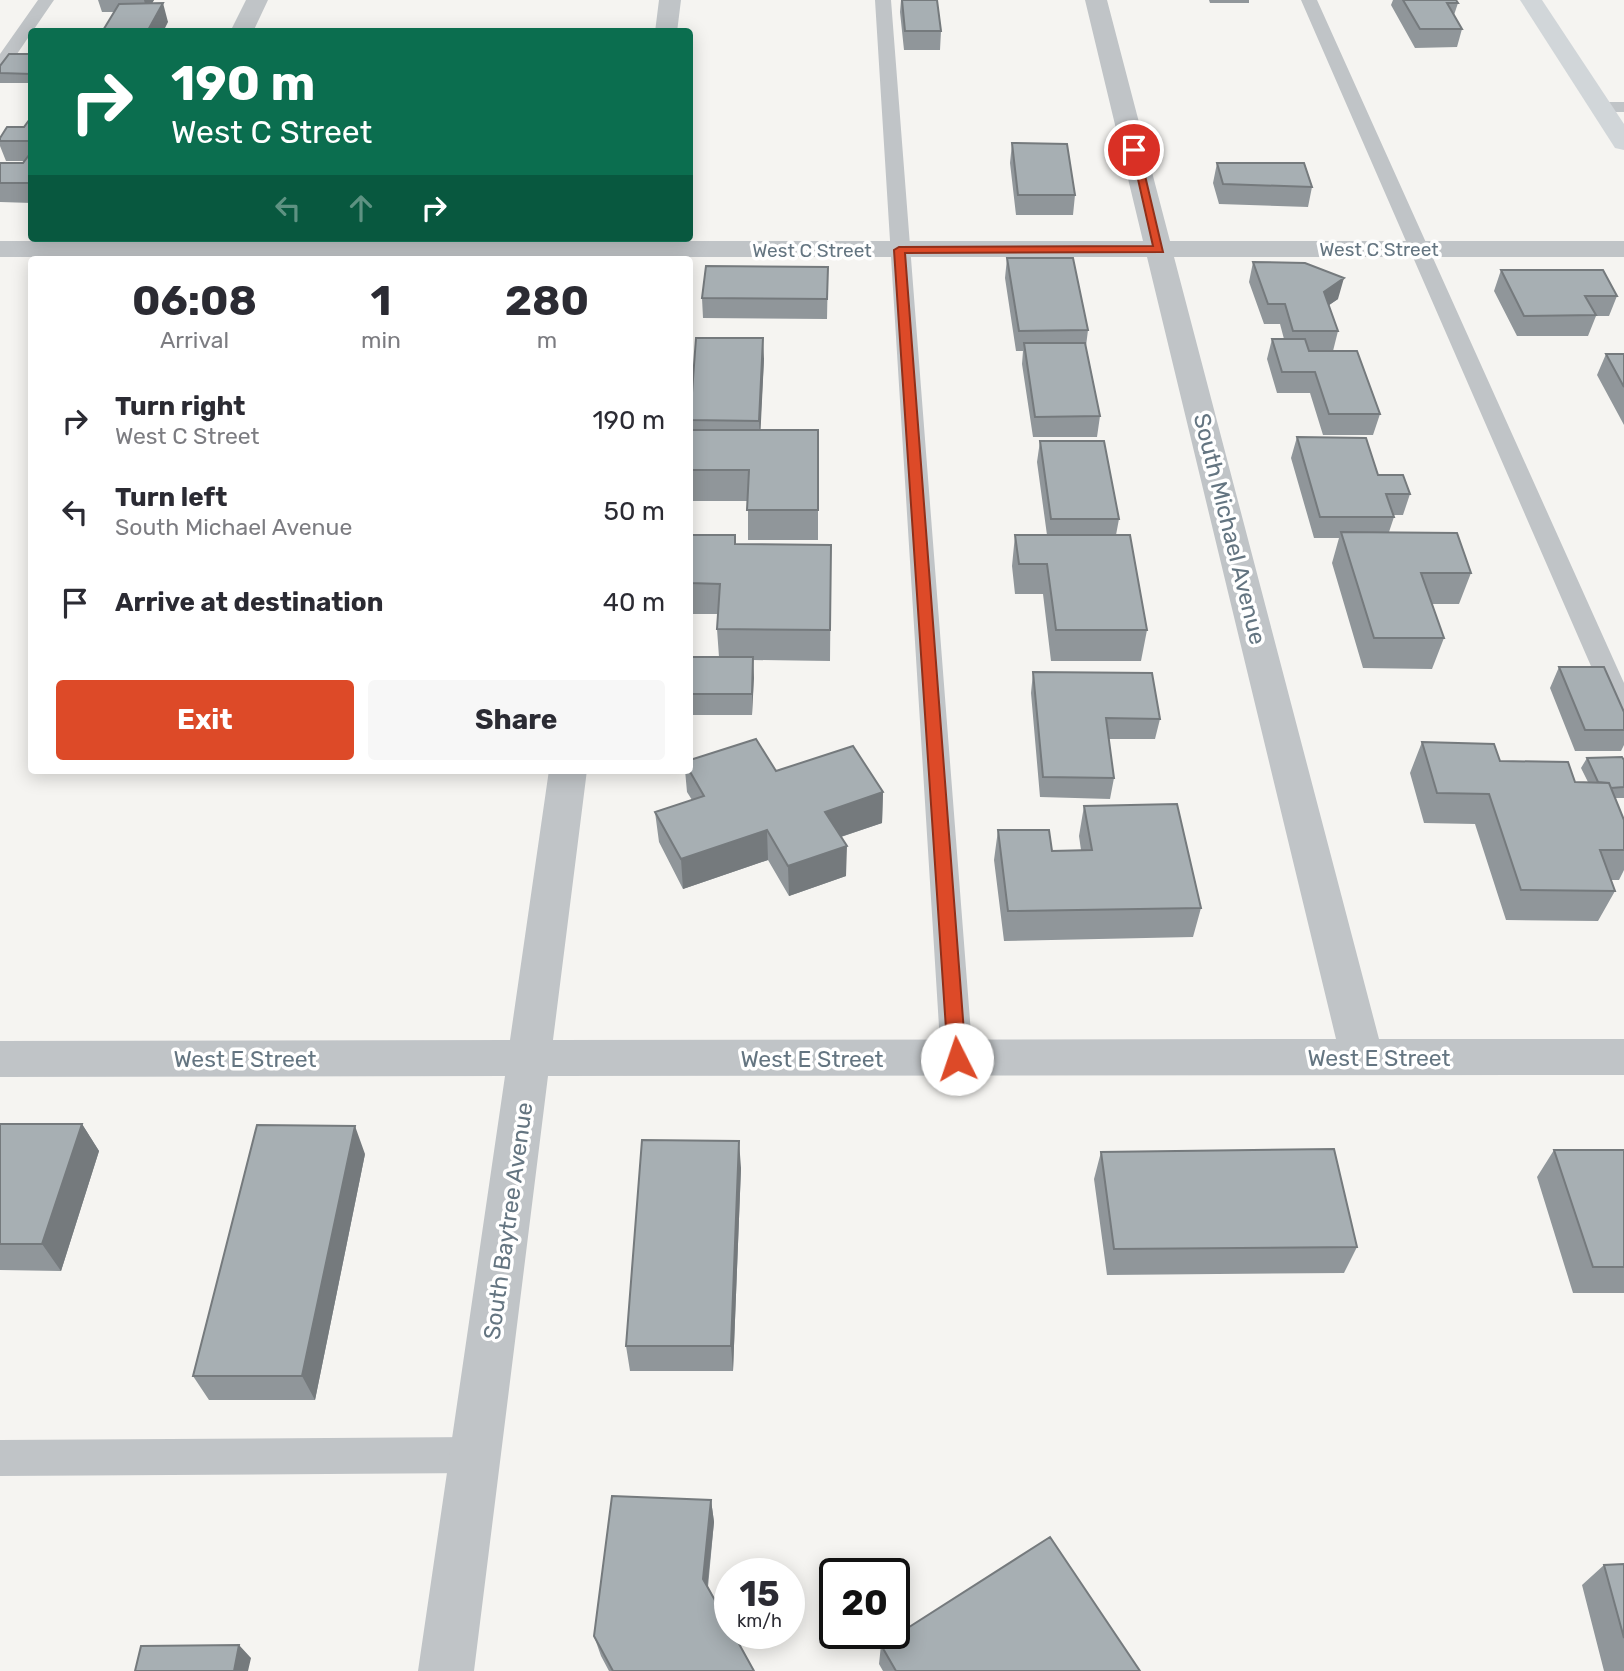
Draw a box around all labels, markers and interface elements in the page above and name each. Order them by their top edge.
text: 190 m [171,54,315,112]
icon: right [56,56,147,147]
text: West C Street [171,113,372,151]
pin [1104,120,1164,180]
icon: arrive [1115,131,1153,169]
icon: left [269,189,307,227]
icon: ahead [342,189,380,227]
icon: right [415,189,453,227]
street label: West C Street [1319,238,1439,261]
street label: West C Street [752,239,872,262]
text: 06:08 [132,276,257,326]
text: 1 [370,276,391,326]
text: 280 [505,276,589,326]
text: Arrival [160,326,229,354]
text: min [361,326,401,354]
text: m [537,326,557,354]
text: Turn right [115,391,245,422]
icon: right [56,402,94,440]
text: 190 m [592,405,665,436]
street label: South Michael Avenue [1188,410,1272,648]
text: West C Street [115,422,260,450]
text: Turn left [115,482,227,513]
icon: left [56,493,94,531]
text: 50 m [604,496,665,527]
text: South Michael Avenue [115,513,352,541]
icon: arrive [56,584,94,622]
text: Arrive at destination [115,587,383,618]
text: 40 m [603,587,665,618]
button: Exit [56,680,354,760]
button: Share [368,680,665,760]
position arrow [920,1022,994,1096]
street label: West E Street [1307,1044,1451,1072]
street label: West E Street [173,1045,317,1073]
street label: West E Street [740,1045,884,1073]
street label: South Baytree Avenue [477,1101,539,1341]
speed limit sign: 20 [819,1558,910,1649]
text: 15 [739,1573,780,1615]
text: km/h [737,1610,782,1632]

